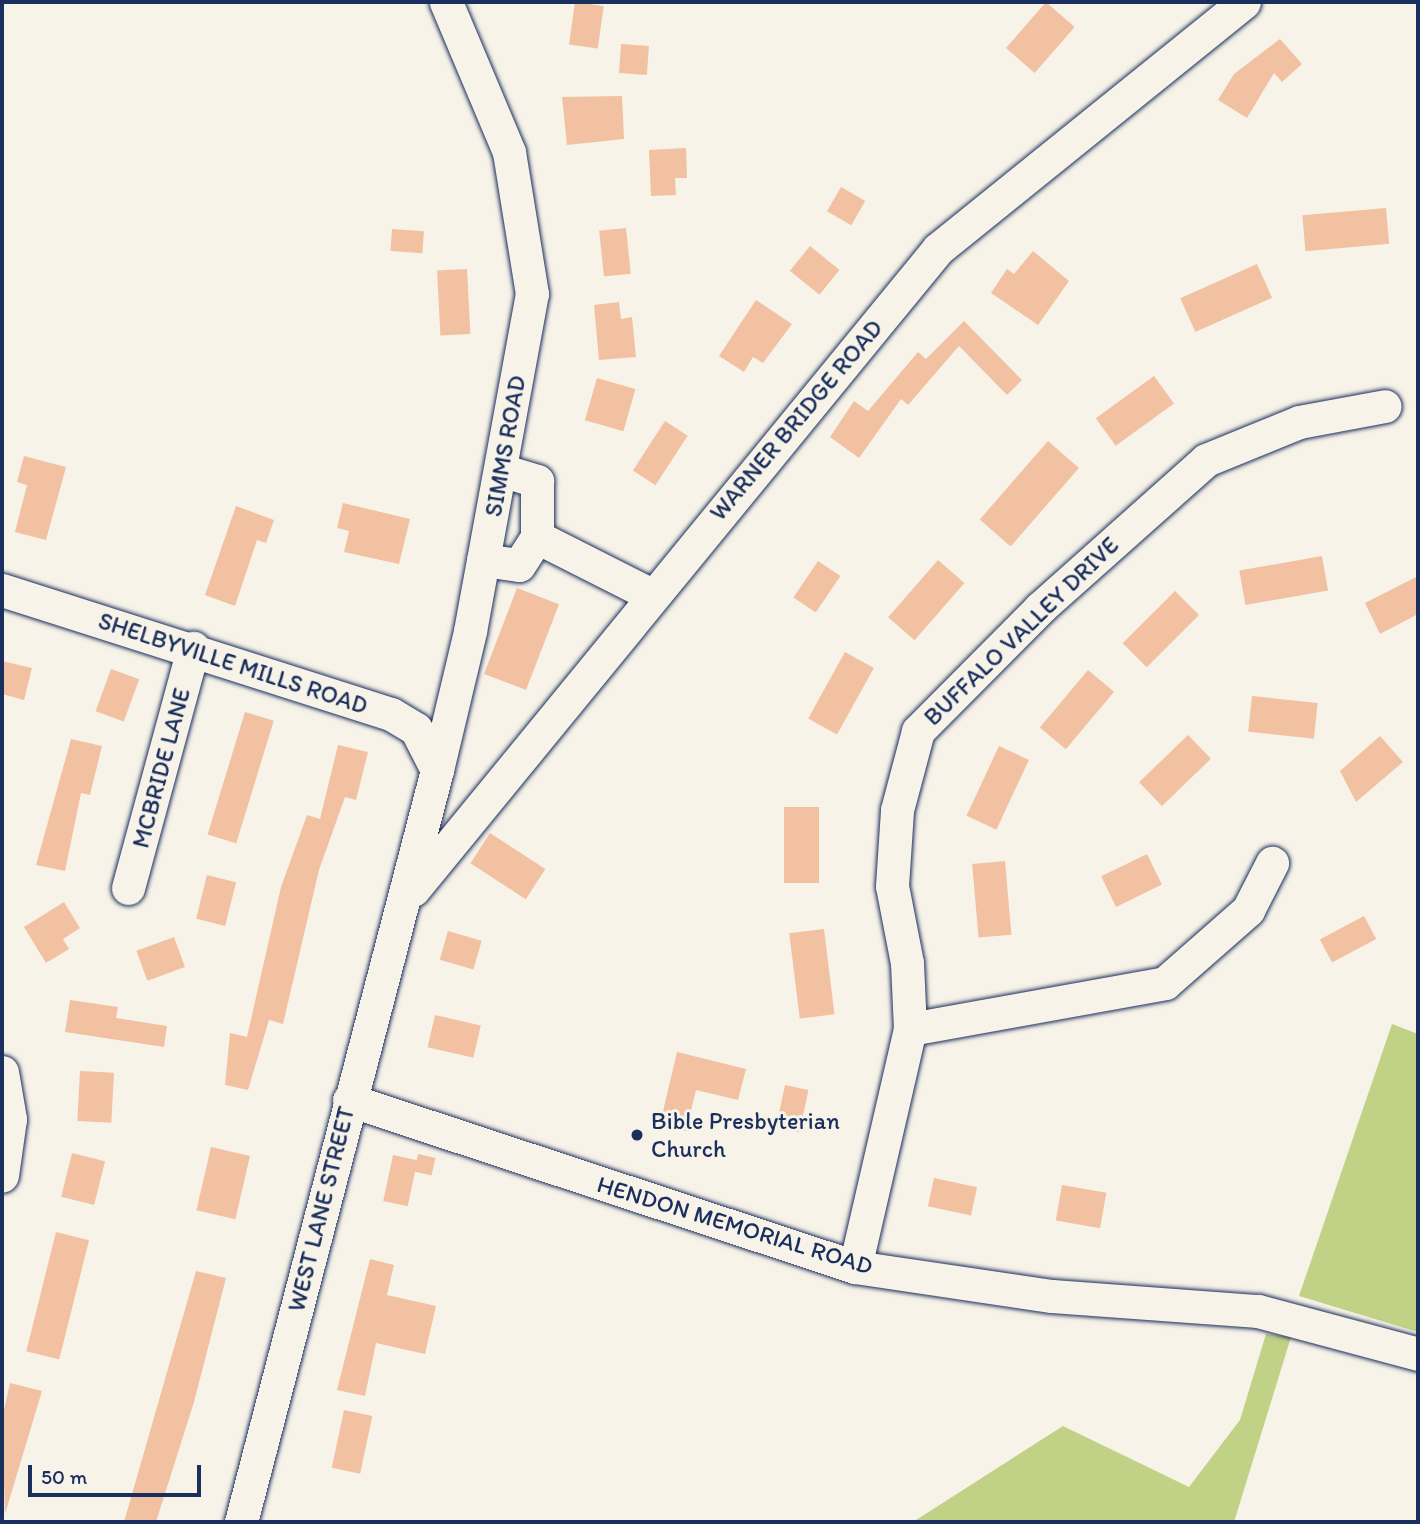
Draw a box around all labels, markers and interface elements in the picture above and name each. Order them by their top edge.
street label: WARNER BRIDGE ROAD [704,314,888,526]
street label: SIMMS ROAD [479,374,531,518]
street label: BUFFALO VALLEY DRIVE [918,531,1124,731]
street label: SHELBYVILLE MILLS ROAD [95,606,371,720]
street label: MCBRIDE LANE [126,685,196,851]
street label: WEST LANE STREET [282,1103,360,1315]
place label: Bible Presbyterian Church [651,1107,840,1163]
marker: Bible Presbyterian Church [629,1127,645,1143]
street label: HENDON MEMORIAL ROAD [593,1169,877,1281]
scale bar [32,1450,205,1494]
text: 50 m [41,1464,87,1489]

